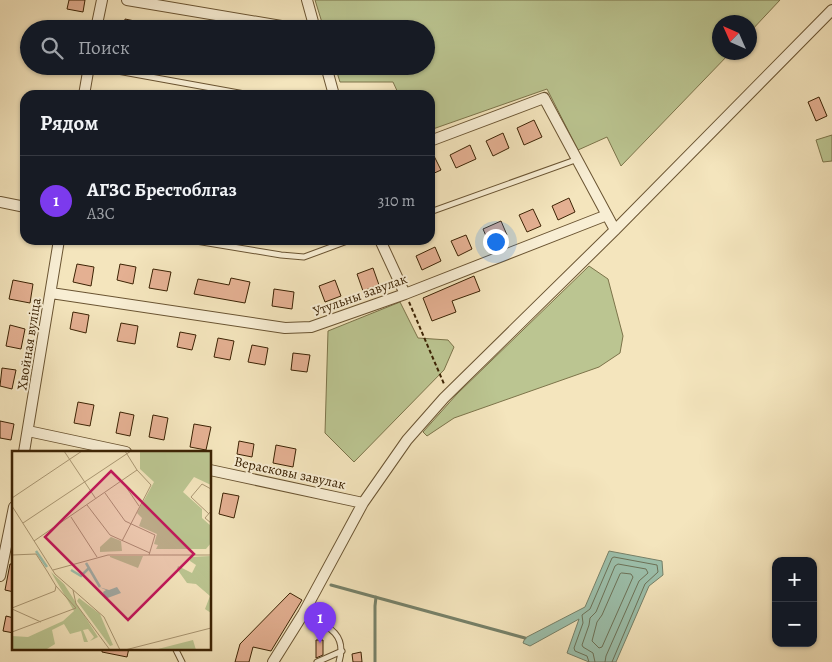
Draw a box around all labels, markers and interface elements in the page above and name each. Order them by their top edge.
north arrow [712,15,757,60]
search box [20,20,435,75]
icon: search [38,34,66,62]
text: Поиск [78,35,130,61]
text: Рядом [40,109,98,137]
text: АГЗС Брестоблгаз [87,177,237,203]
text: 1 [53,190,59,212]
text: 310 m [378,190,415,212]
text: АЗС [87,203,115,225]
your location [483,229,509,255]
street label: Утульны завулак [310,269,410,321]
street label: Хвойная вуліца [12,296,46,392]
inset map [12,451,211,650]
street label: Верасковы завулак [233,452,347,494]
map controls [772,557,817,647]
button: + [772,557,817,602]
pin: 1 [304,602,336,643]
button: − [772,602,817,647]

